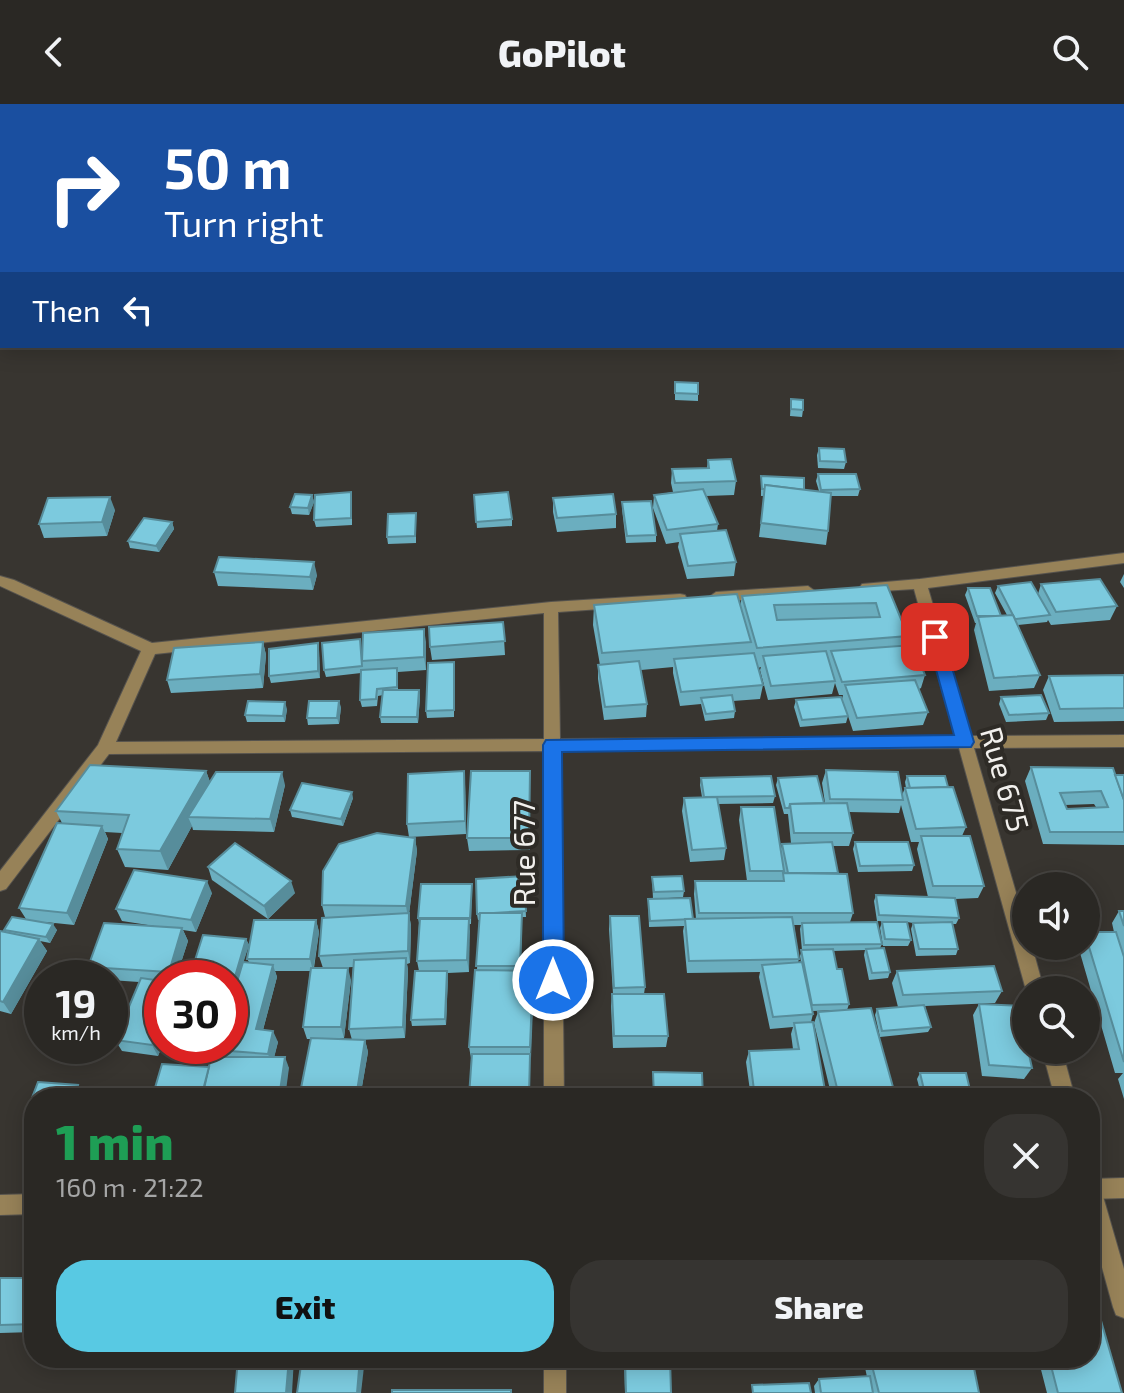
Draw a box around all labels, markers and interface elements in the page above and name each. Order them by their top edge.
icon: back [32,30,76,74]
icon: search [1048,30,1092,74]
text: GoPilot [498,31,626,74]
text: 50 m [164,133,292,200]
icon: right [32,136,136,240]
text: Turn right [164,201,324,244]
icon: left [116,288,160,332]
text: Then [32,292,100,328]
pin [901,603,969,671]
icon: arrive [913,615,957,659]
street label: Rue 675 [974,723,1038,835]
street label: Rue 677 [505,800,541,906]
map controls [1012,872,1100,1064]
button: sound [1012,872,1100,960]
position arrow [511,938,595,1022]
speed limit sign: 30 [144,960,248,1064]
button: search [1012,976,1100,1064]
text: 19 [56,978,96,1026]
text: km/h [51,1020,101,1044]
text: 1 min [56,1112,174,1170]
button: close [984,1114,1068,1198]
text: 160 m · 21:22 [56,1171,204,1202]
button: Exit [56,1260,554,1352]
button: Share [570,1260,1068,1352]

